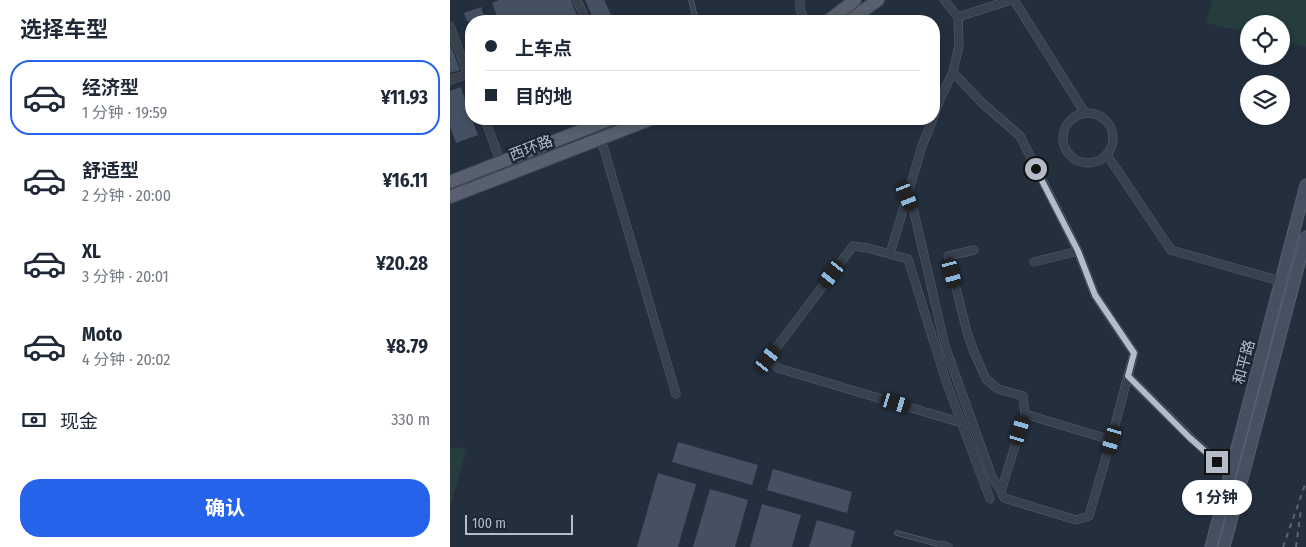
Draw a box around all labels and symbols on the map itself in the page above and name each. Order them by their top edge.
street label: 西环路 [507,132,555,164]
route start [1025,158,1047,180]
car [894,179,919,213]
car [940,257,963,289]
car [816,258,847,290]
street label: 和平路 [1229,338,1259,386]
car [752,343,783,375]
car [879,391,912,415]
car [1008,413,1031,447]
car [1100,423,1123,457]
route end [1206,451,1228,473]
callout: 1 分钟 [1182,480,1252,514]
scale bar [465,512,572,535]

